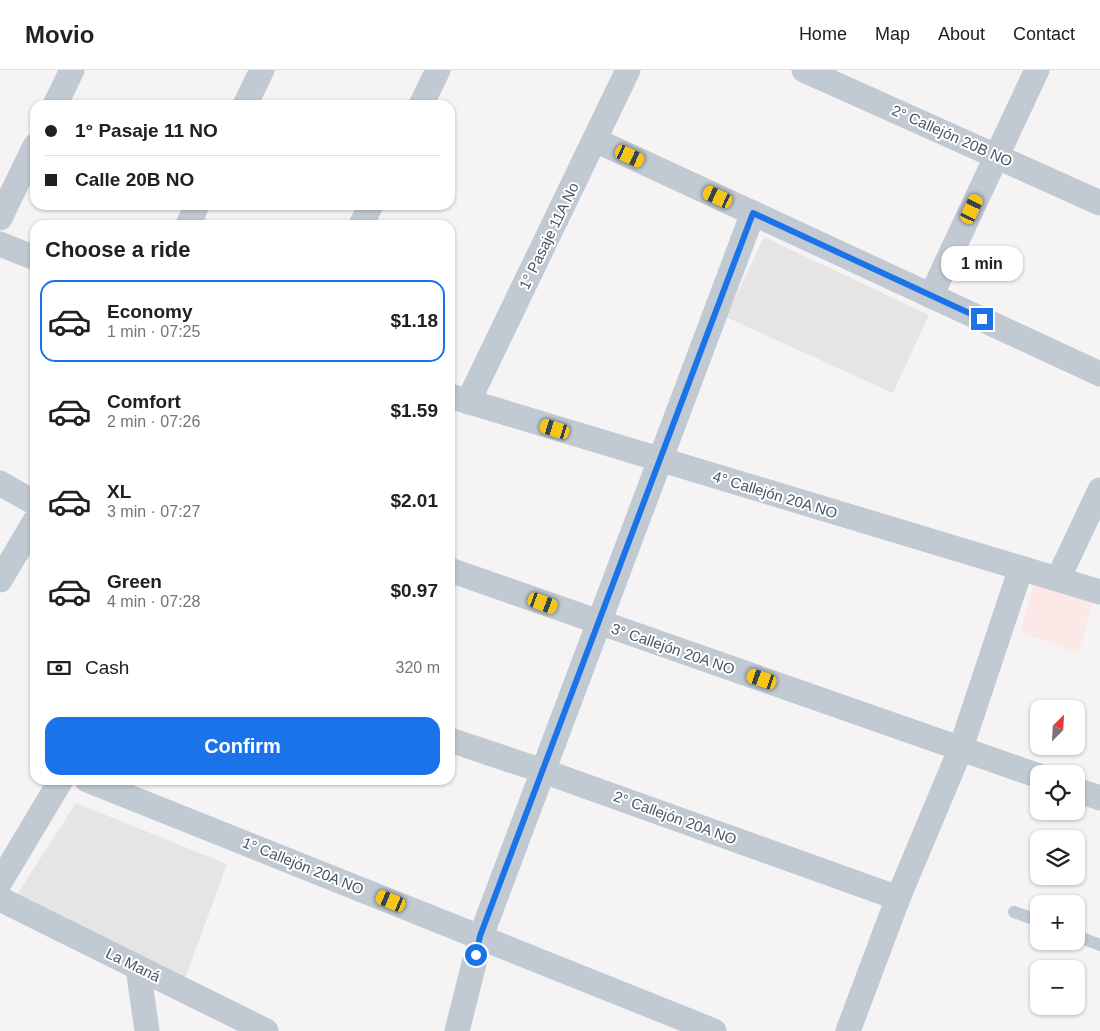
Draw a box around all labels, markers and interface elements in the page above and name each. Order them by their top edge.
text: Movio [25,21,94,48]
text: Home [799,24,847,44]
text: Map [875,24,910,44]
text: About [938,24,985,44]
text: Contact [1013,24,1075,44]
street label: 2° Callejón 20B NO [889,101,1015,170]
text: 1° Pasaje 11 NO [75,120,218,141]
car [613,143,646,169]
text: Calle 20B NO [75,169,194,190]
street label: 1° Pasaje 11A No [515,180,582,292]
car [701,184,734,210]
car [958,192,985,226]
text: Choose a ride [45,237,190,262]
callout: 1 min [941,246,1023,282]
text: 1 min [961,255,1003,272]
icon: car [47,299,92,344]
text: Economy [107,301,193,322]
route end [971,308,993,330]
text: $1.18 [390,310,438,331]
text: 1 min · 07:25 [107,323,200,340]
icon: car [47,389,92,434]
text: Comfort [107,391,181,412]
text: $1.59 [390,400,438,421]
text: 2 min · 07:26 [107,413,200,430]
car [538,417,571,441]
street label: 4° Callejón 20A NO [711,467,840,522]
icon: car [47,479,92,524]
text: XL [107,481,131,502]
text: $2.01 [390,490,438,511]
text: 3 min · 07:27 [107,503,200,520]
icon: car [47,569,92,614]
text: Green [107,571,162,592]
text: $0.97 [390,580,438,601]
car [526,591,559,615]
text: 4 min · 07:28 [107,593,200,610]
street label: 3° Callejón 20A NO [609,619,737,678]
icon: cash [45,654,73,682]
text: Cash [85,657,129,678]
text: 320 m [396,659,440,676]
car [745,667,778,691]
north arrow [1030,700,1085,755]
map controls [1030,700,1085,1015]
button: Confirm [45,717,440,775]
button: locate [1030,765,1085,820]
street label: 2° Callejón 20A NO [611,787,739,848]
button: layers [1030,830,1085,885]
street label: 1° Callejón 20A NO [240,833,366,898]
car [374,888,407,914]
button: + [1030,895,1085,950]
street label: La Maná [103,944,164,985]
route start [465,944,487,966]
button: − [1030,960,1085,1015]

